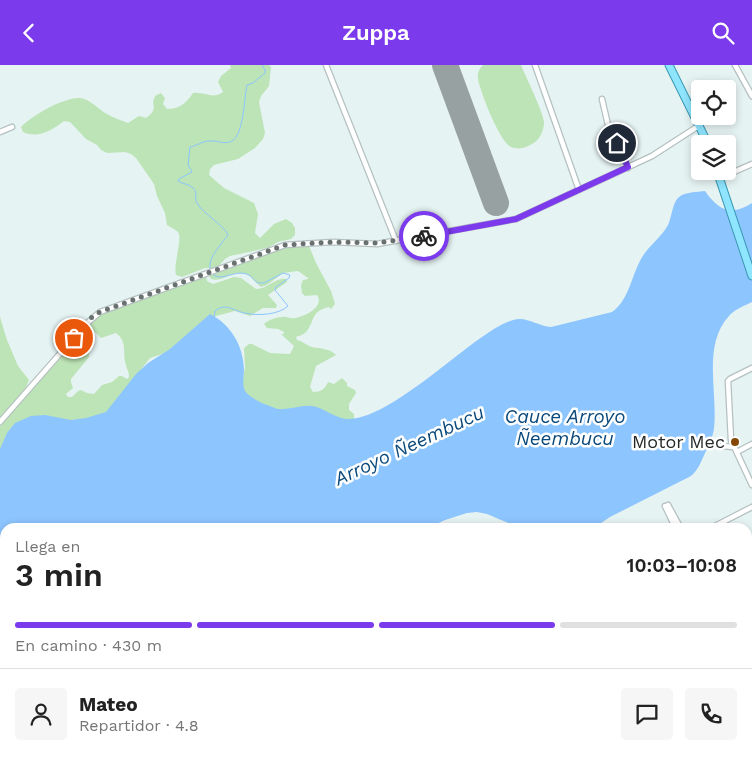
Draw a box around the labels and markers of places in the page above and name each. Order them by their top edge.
pin [596,122,638,164]
pin [53,317,95,359]
place label: Motor Mec [632,431,725,452]
marker: Motor Mec [729,436,741,448]

